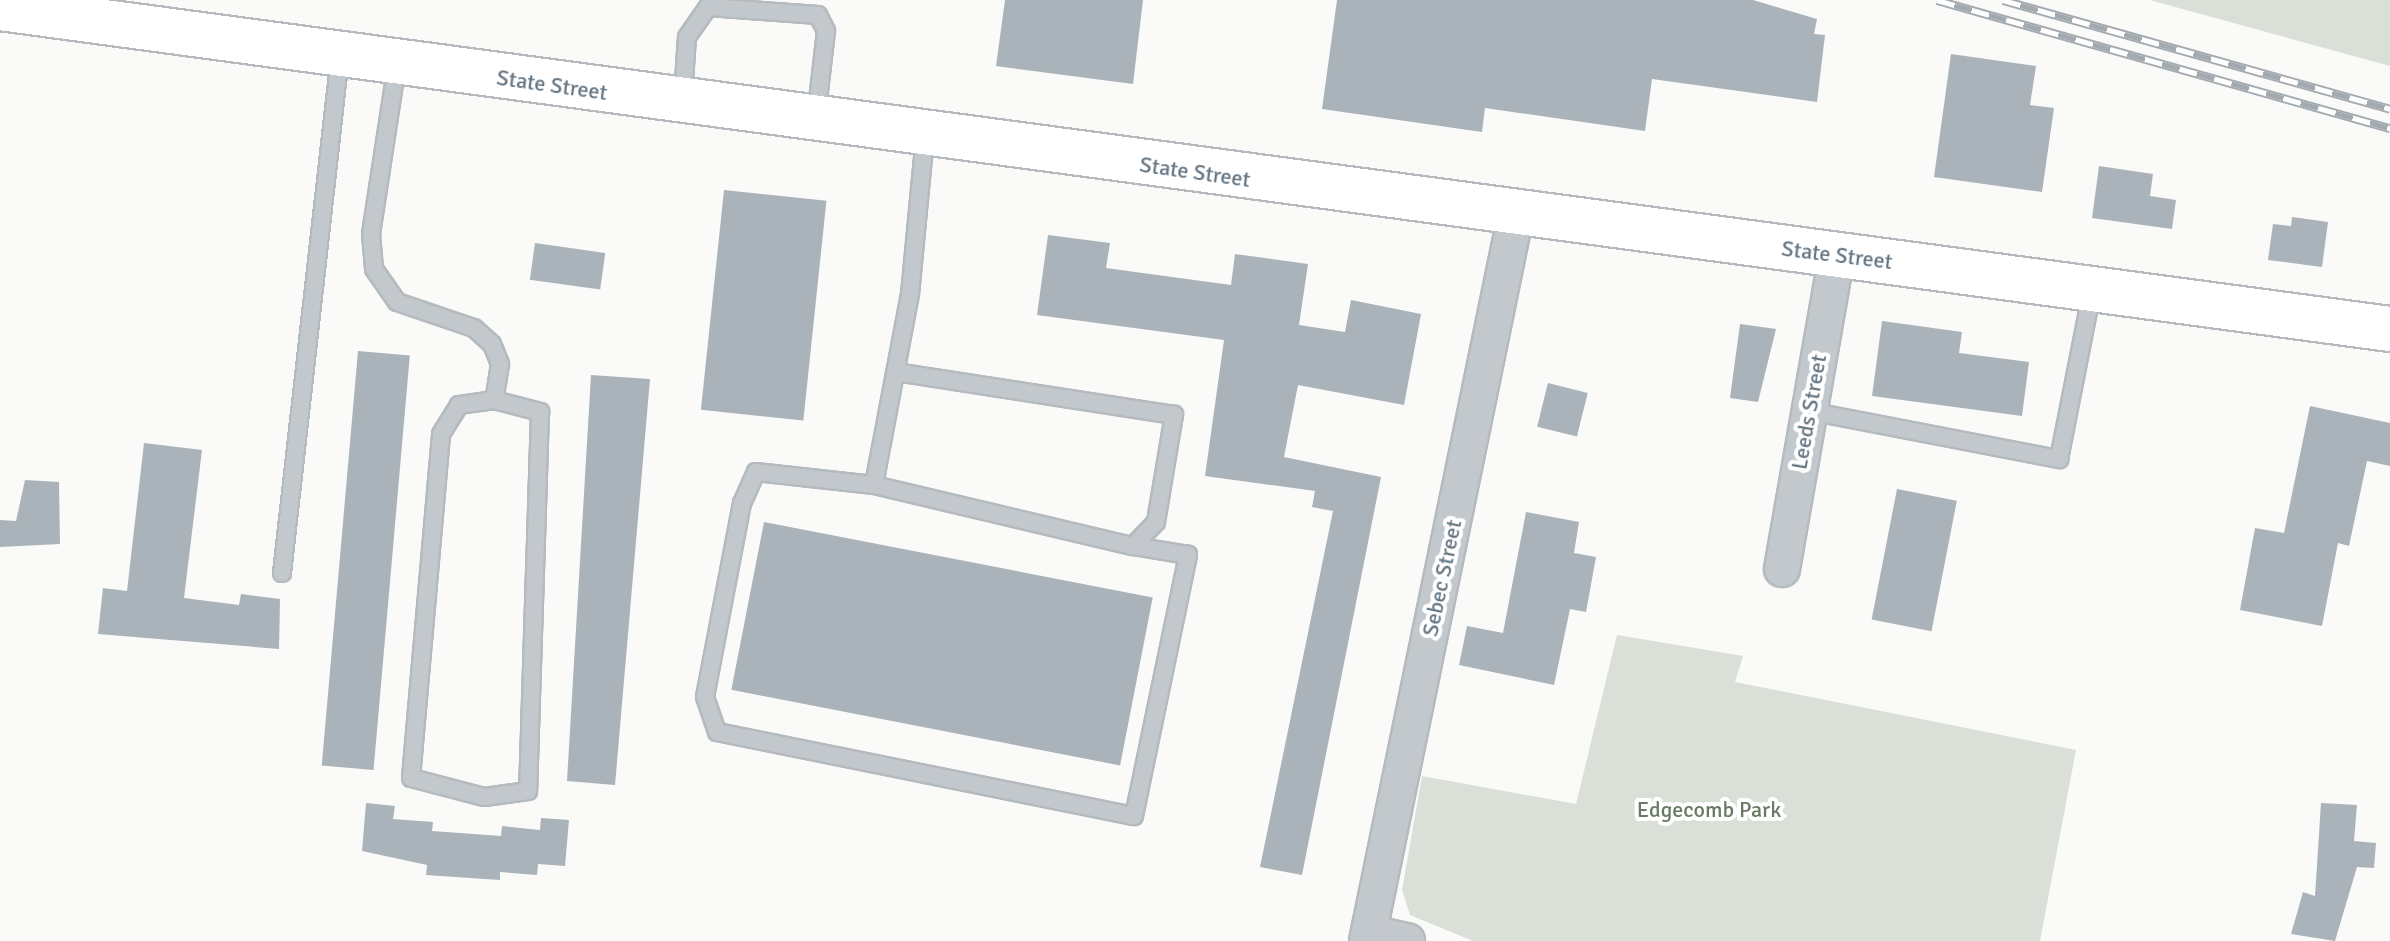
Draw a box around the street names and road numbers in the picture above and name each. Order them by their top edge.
street label: State Street [495,64,609,106]
street label: State Street [1138,151,1252,193]
street label: State Street [1780,235,1894,275]
street label: Leeds Street [1786,352,1832,472]
street label: Sebec Street [1417,517,1467,639]

